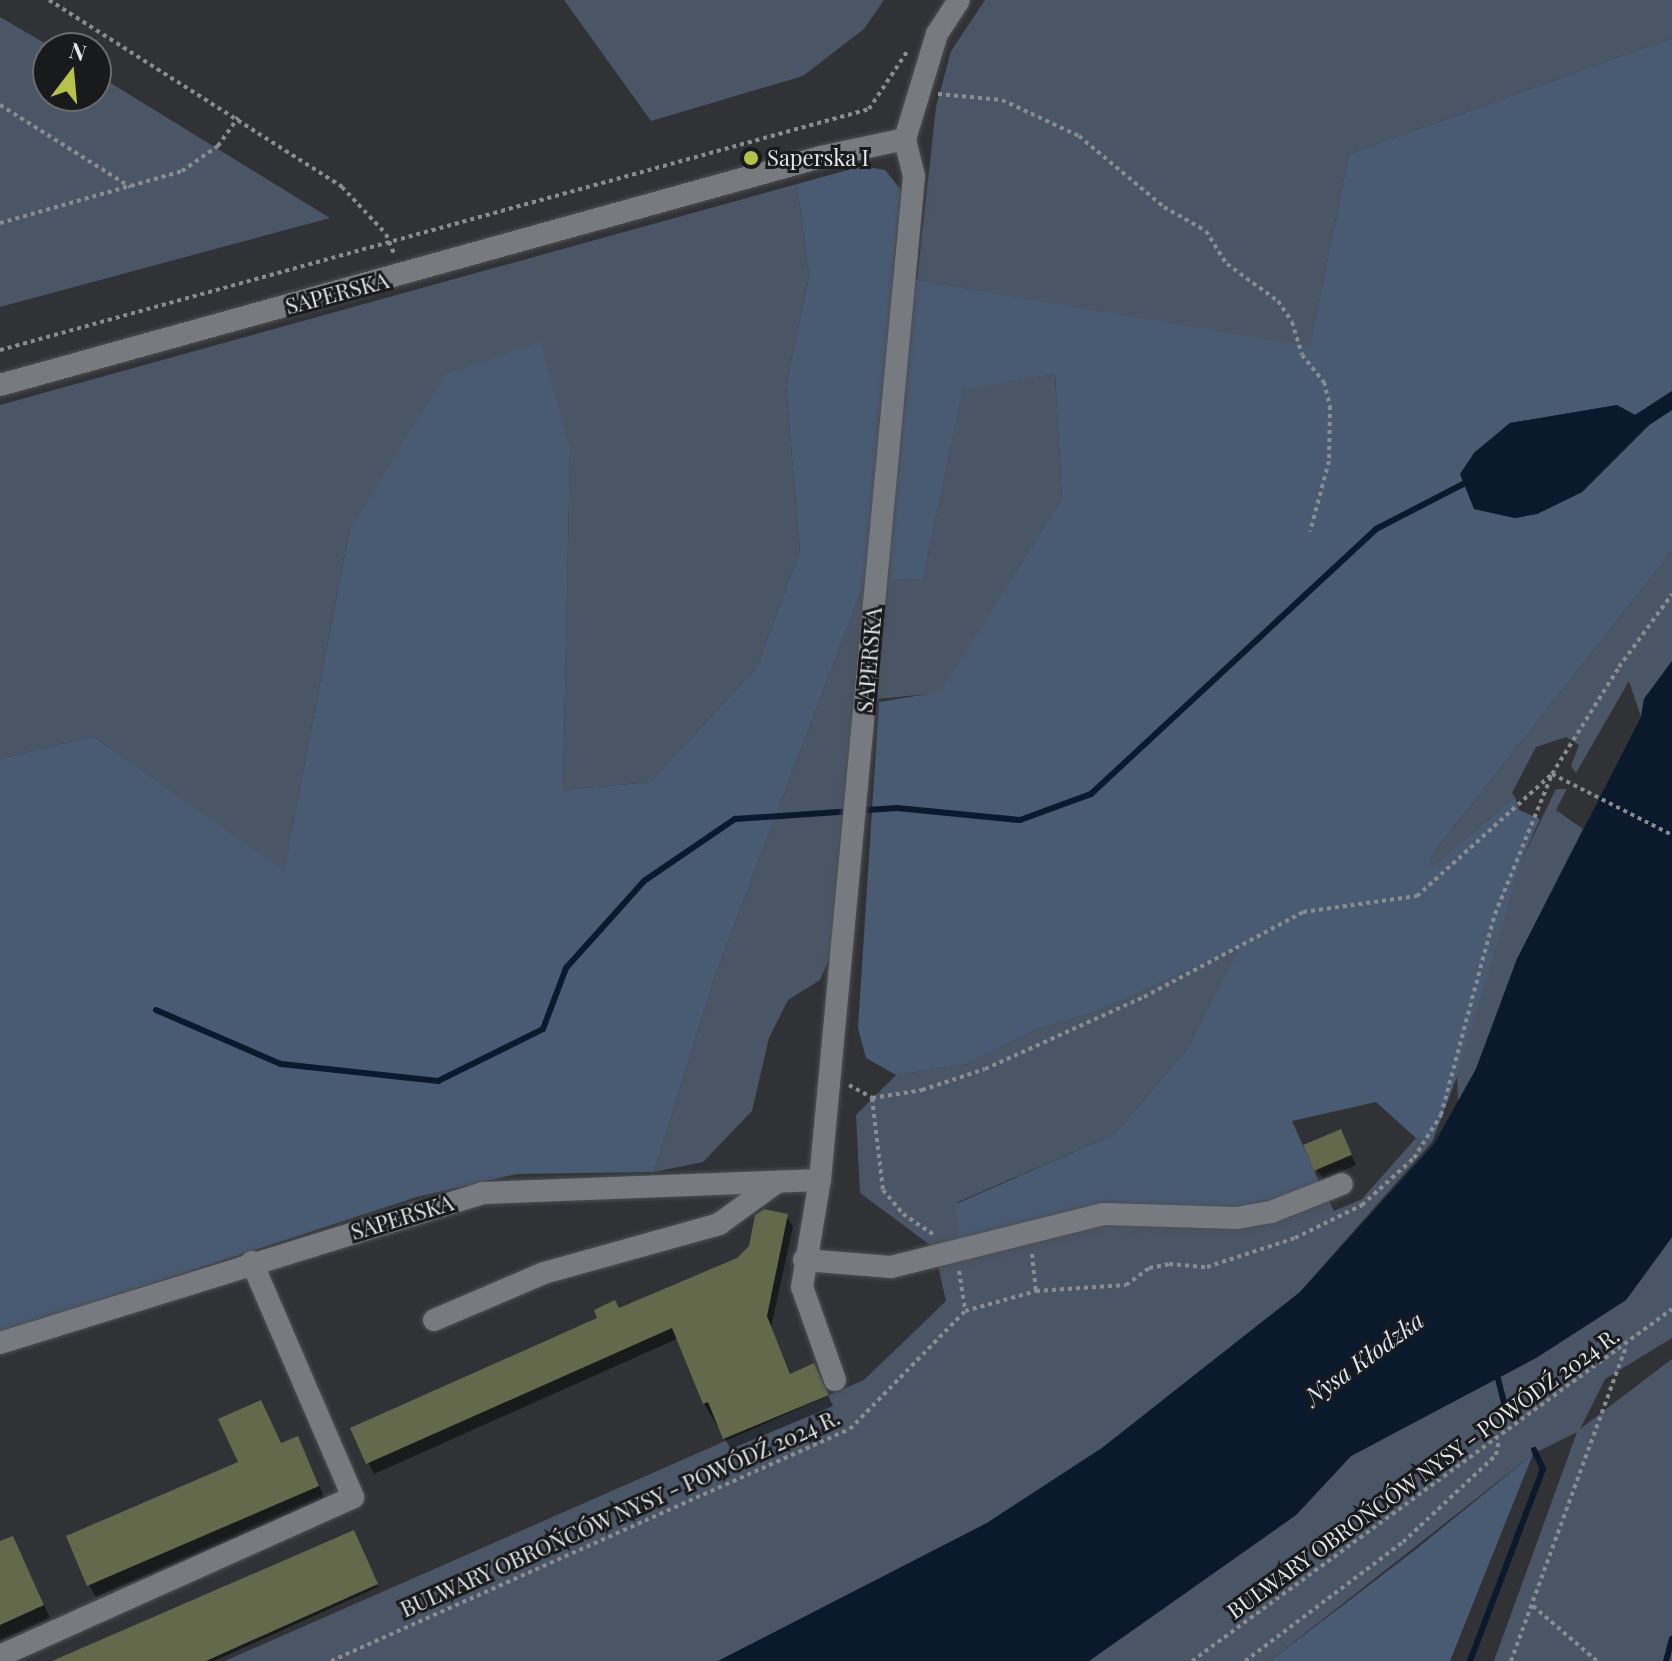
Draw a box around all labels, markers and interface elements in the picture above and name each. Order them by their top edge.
north arrow [32,32,112,112]
text: N [66,34,90,67]
place label: Saperska I [767,145,869,171]
marker: Saperska I [742,149,760,167]
street label: SAPERSKA [282,267,392,319]
street label: SAPERSKA [851,606,887,714]
street label: SAPERSKA [348,1189,456,1245]
water label: Nysa Kłodzka [1299,1305,1429,1411]
street label: BULWARY OBROŃCÓW NYSY - POWÓDŹ 2024 R. [1221,1321,1625,1625]
street label: BULWARY OBROŃCÓW NYSY - POWÓDŹ 2024 R. [395,1403,845,1623]

